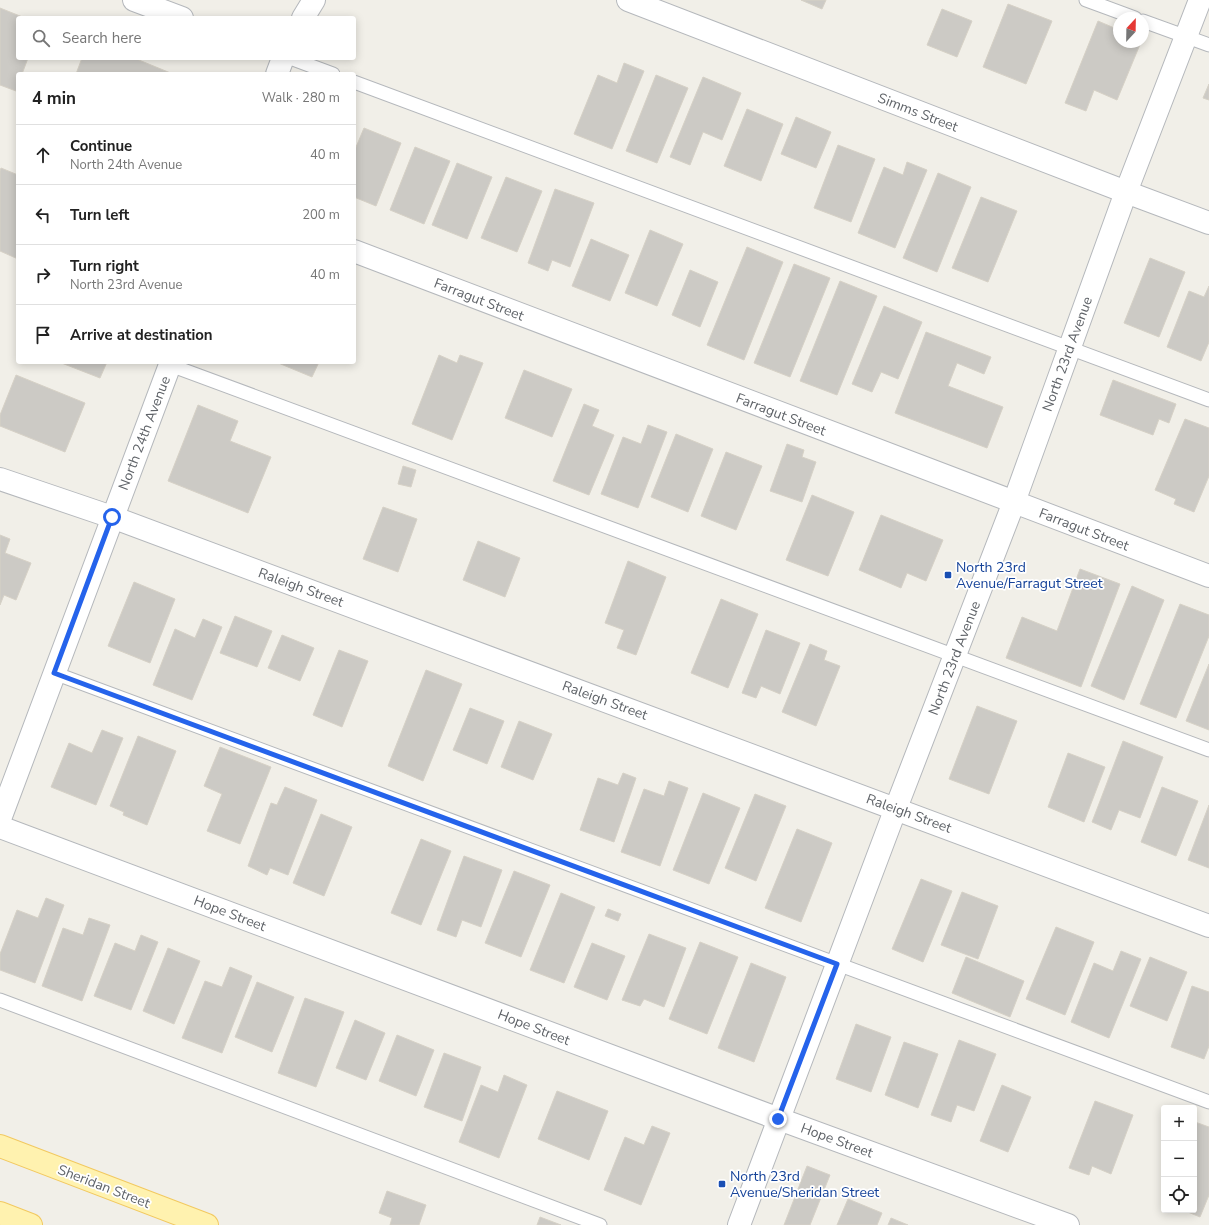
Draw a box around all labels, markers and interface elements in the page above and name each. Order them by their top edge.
north arrow [1113,12,1149,48]
search box [16,16,356,60]
icon: search [30,27,52,49]
text: Search here [62,28,142,48]
text: 4 min [32,87,76,110]
street label: Simms Street [875,88,961,136]
text: Walk · 280 m [262,89,340,107]
text: Continue [70,136,132,156]
icon: ahead [32,144,54,166]
text: 40 m [310,146,340,164]
text: North 24th Avenue [70,156,182,174]
icon: left [32,204,54,226]
text: Turn left [70,205,129,225]
text: 200 m [302,206,340,224]
text: Turn right [70,256,139,276]
icon: right [32,264,54,286]
text: 40 m [310,266,340,284]
street label: Farragut Street [431,274,527,325]
text: North 23rd Avenue [70,276,182,294]
street label: North 23rd Avenue [1038,294,1097,414]
icon: arrive [32,324,54,346]
text: Arrive at destination [70,325,213,345]
street label: North 24th Avenue [114,373,175,493]
street label: Farragut Street [733,389,829,440]
street label: Farragut Street [1036,504,1132,555]
route start [103,508,121,526]
place label: North 23rd Avenue/Farragut Street [956,558,1103,593]
street label: Raleigh Street [256,563,346,612]
marker: North 23rd Avenue/Farragut Street [943,570,953,580]
street label: North 23rd Avenue [924,598,985,718]
street label: Raleigh Street [560,676,650,725]
street label: Raleigh Street [864,789,954,838]
street label: Hope Street [191,891,269,936]
street label: Hope Street [495,1005,573,1050]
map controls [1161,1105,1197,1213]
button: + [1161,1105,1197,1141]
route end [769,1110,787,1128]
street label: Hope Street [798,1119,876,1162]
button: − [1161,1141,1197,1177]
street label: Sheridan Street [55,1160,153,1213]
place label: North 23rd Avenue/Sheridan Street [730,1167,879,1202]
button: locate [1161,1177,1197,1213]
marker: North 23rd Avenue/Sheridan Street [717,1179,727,1189]

